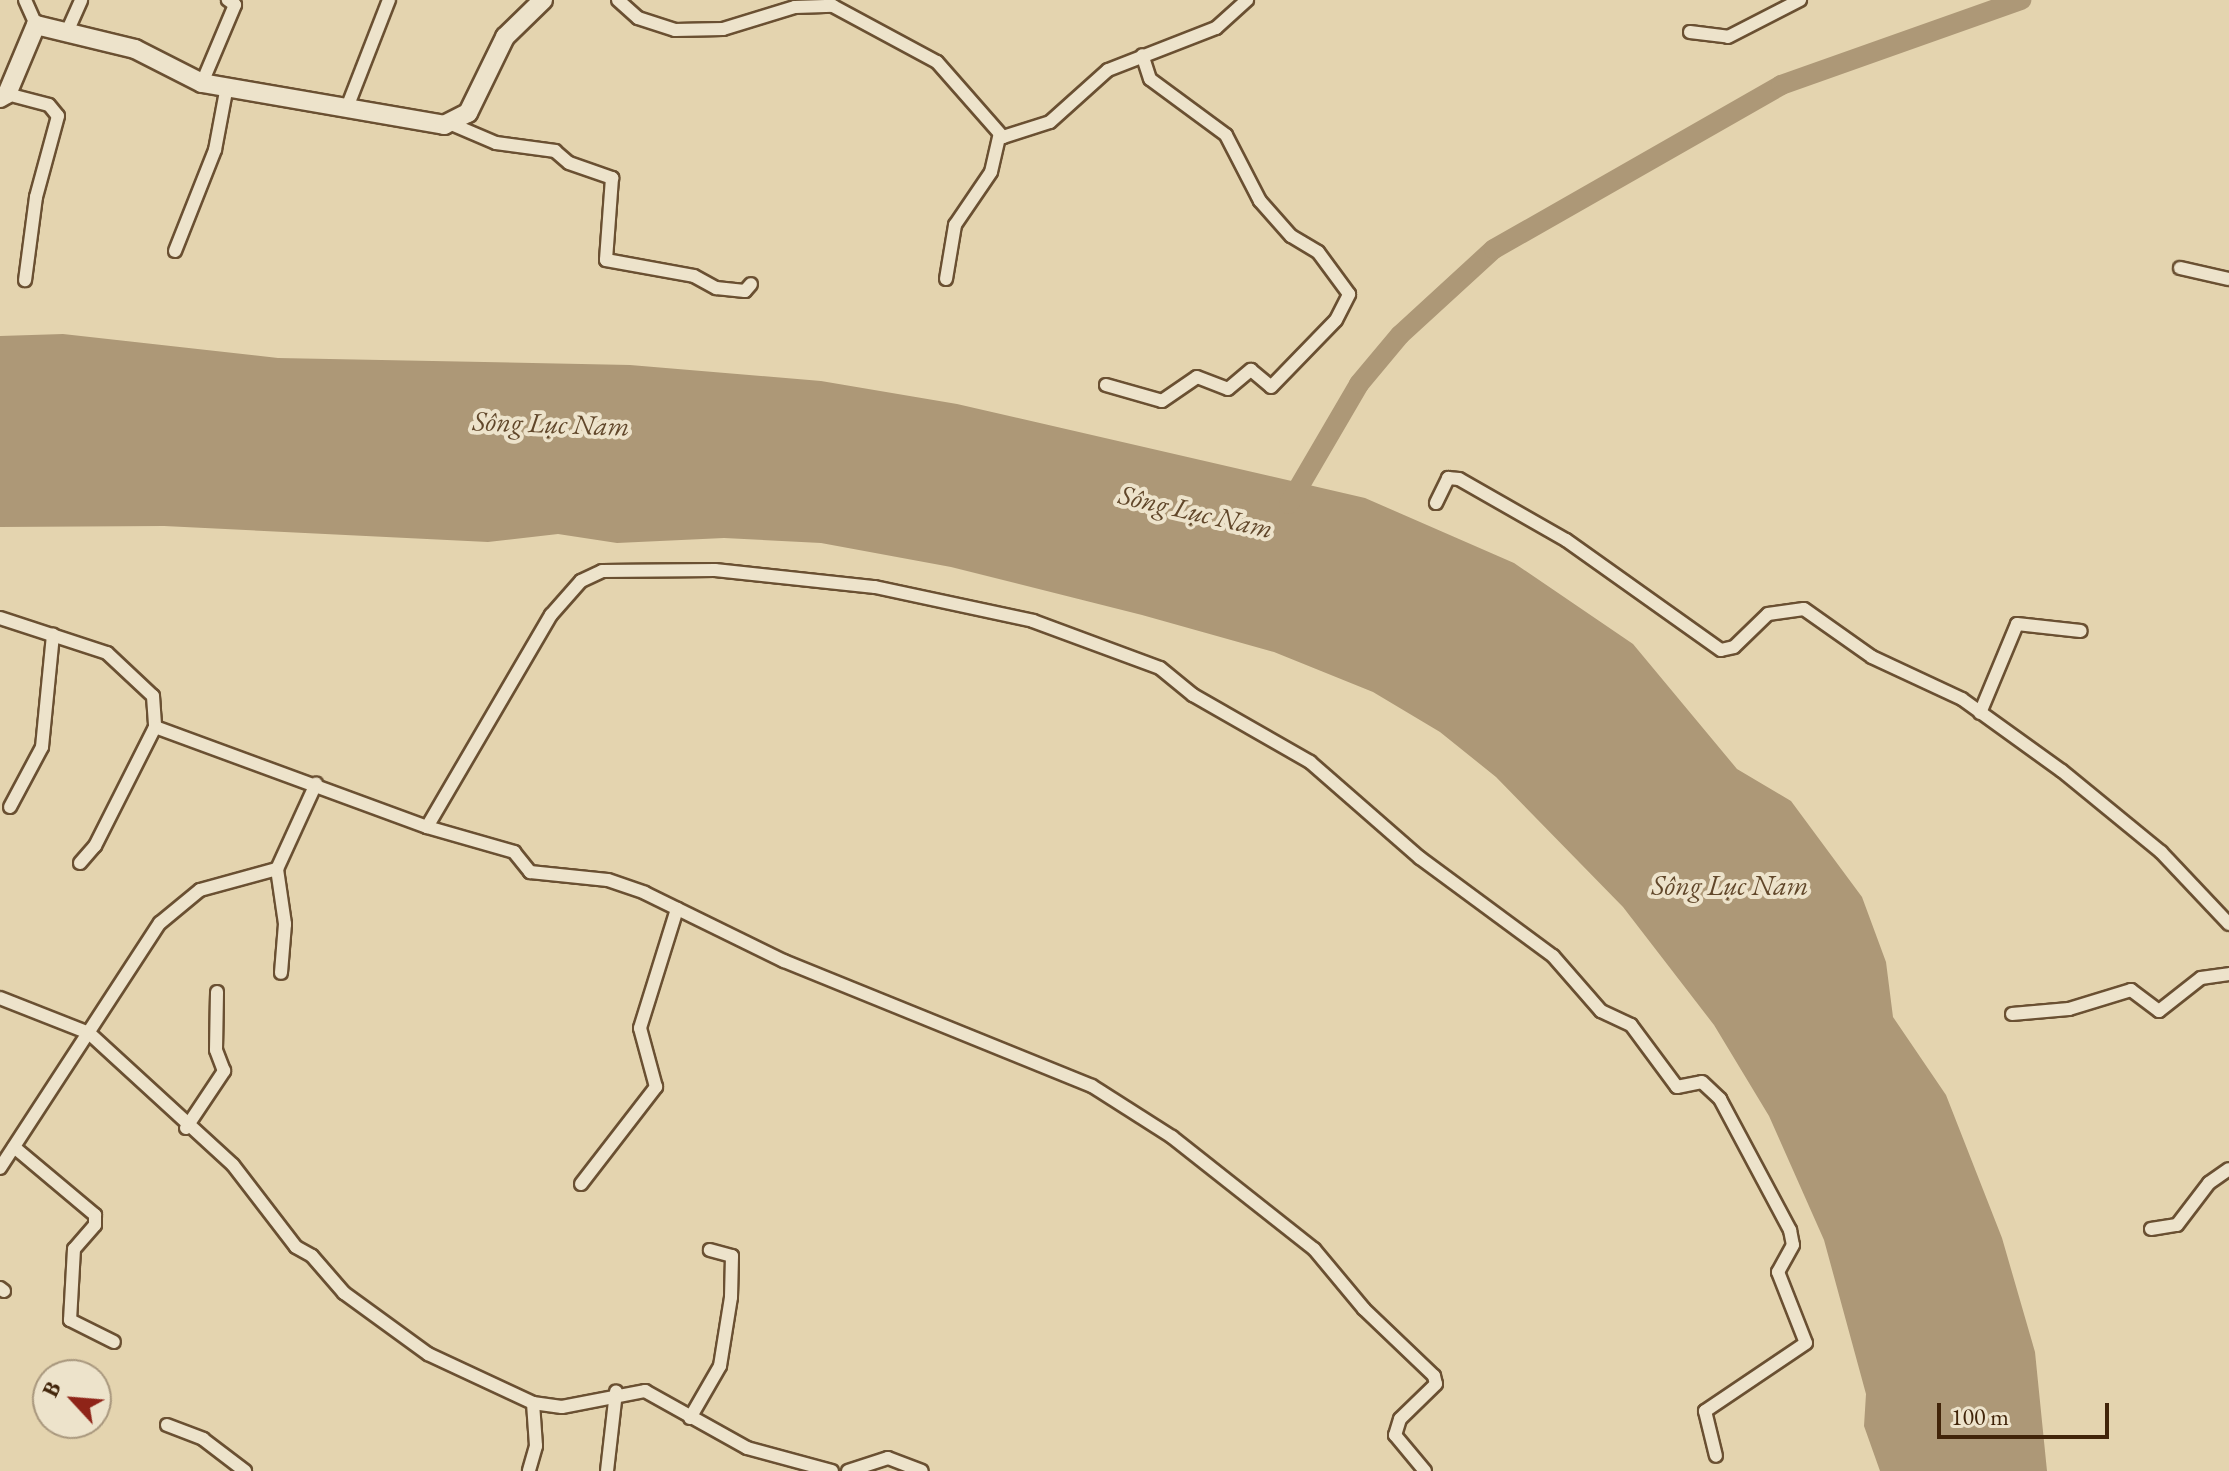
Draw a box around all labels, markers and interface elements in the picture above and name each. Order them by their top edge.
water label: Sông Lục Nam [472,403,630,443]
water label: Sông Lục Nam [1116,477,1276,545]
water label: Sông Lục Nam [1652,868,1808,902]
north arrow [32,1359,112,1439]
text: B [36,1377,68,1402]
scale bar [1941,1387,2113,1437]
text: 100 m [1951,1401,2009,1432]

